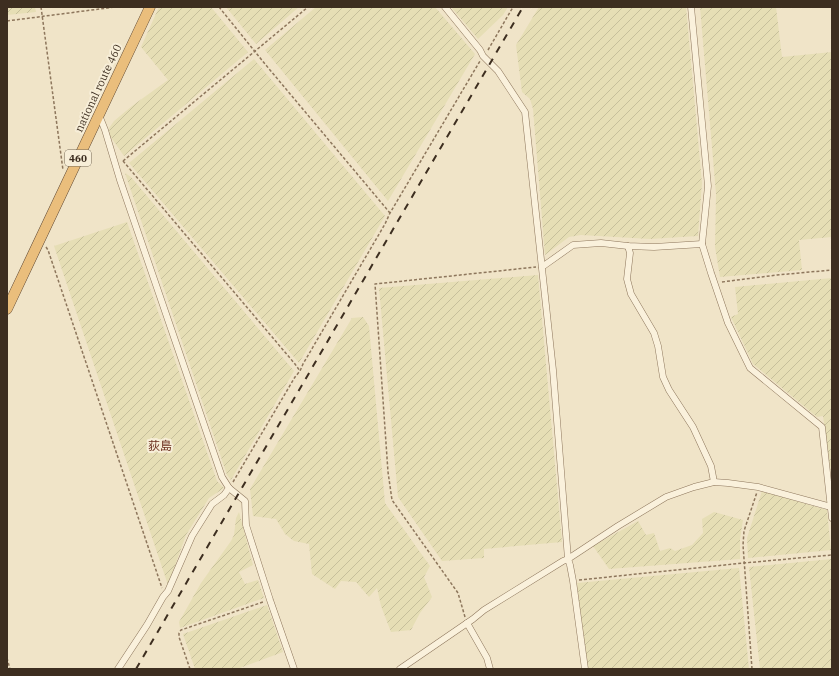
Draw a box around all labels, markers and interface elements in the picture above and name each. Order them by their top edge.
street label: national route 460 [71,41,125,134]
road number: 460 [65,150,91,166]
district label: 荻島 [148,438,172,453]

